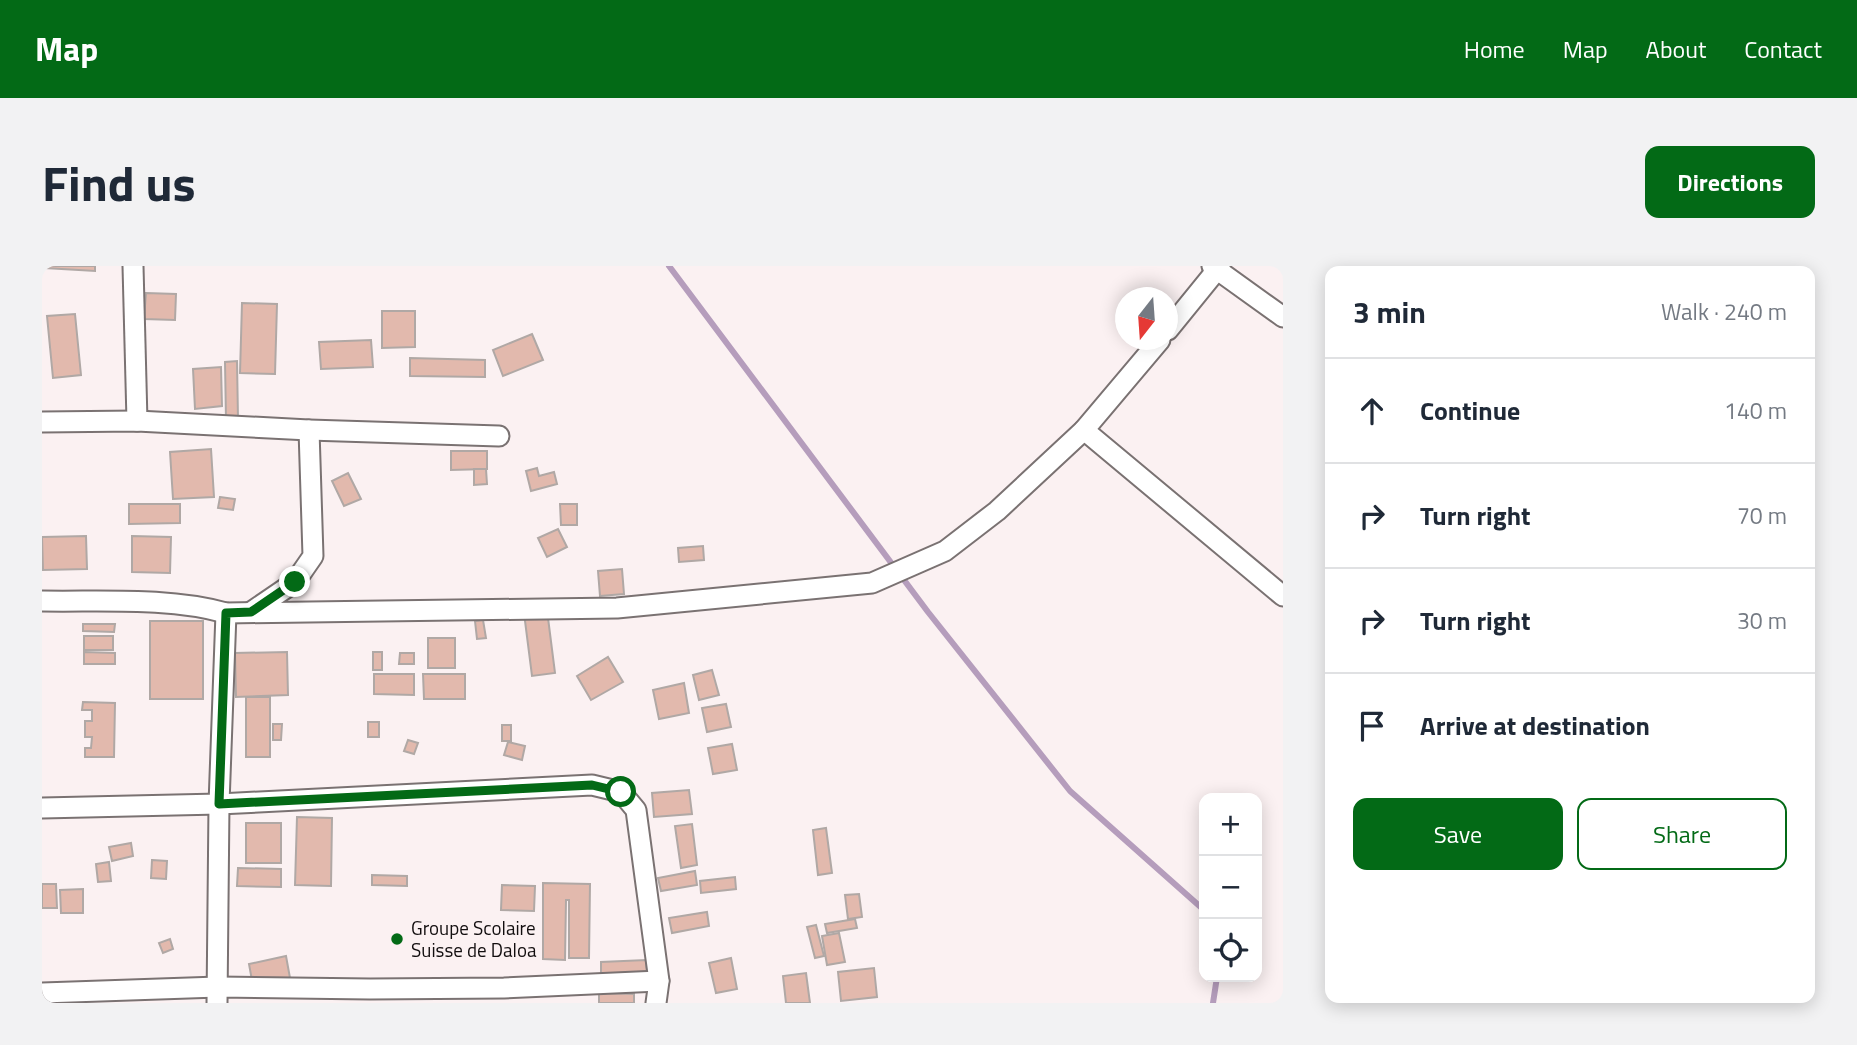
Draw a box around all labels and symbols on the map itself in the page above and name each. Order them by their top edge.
north arrow [1115,287,1178,350]
route end [279,566,310,597]
route start [605,776,636,807]
place label: Groupe Scolaire Suisse de Daloa [411,913,537,964]
marker: Groupe Scolaire Suisse de Daloa [389,931,405,947]

